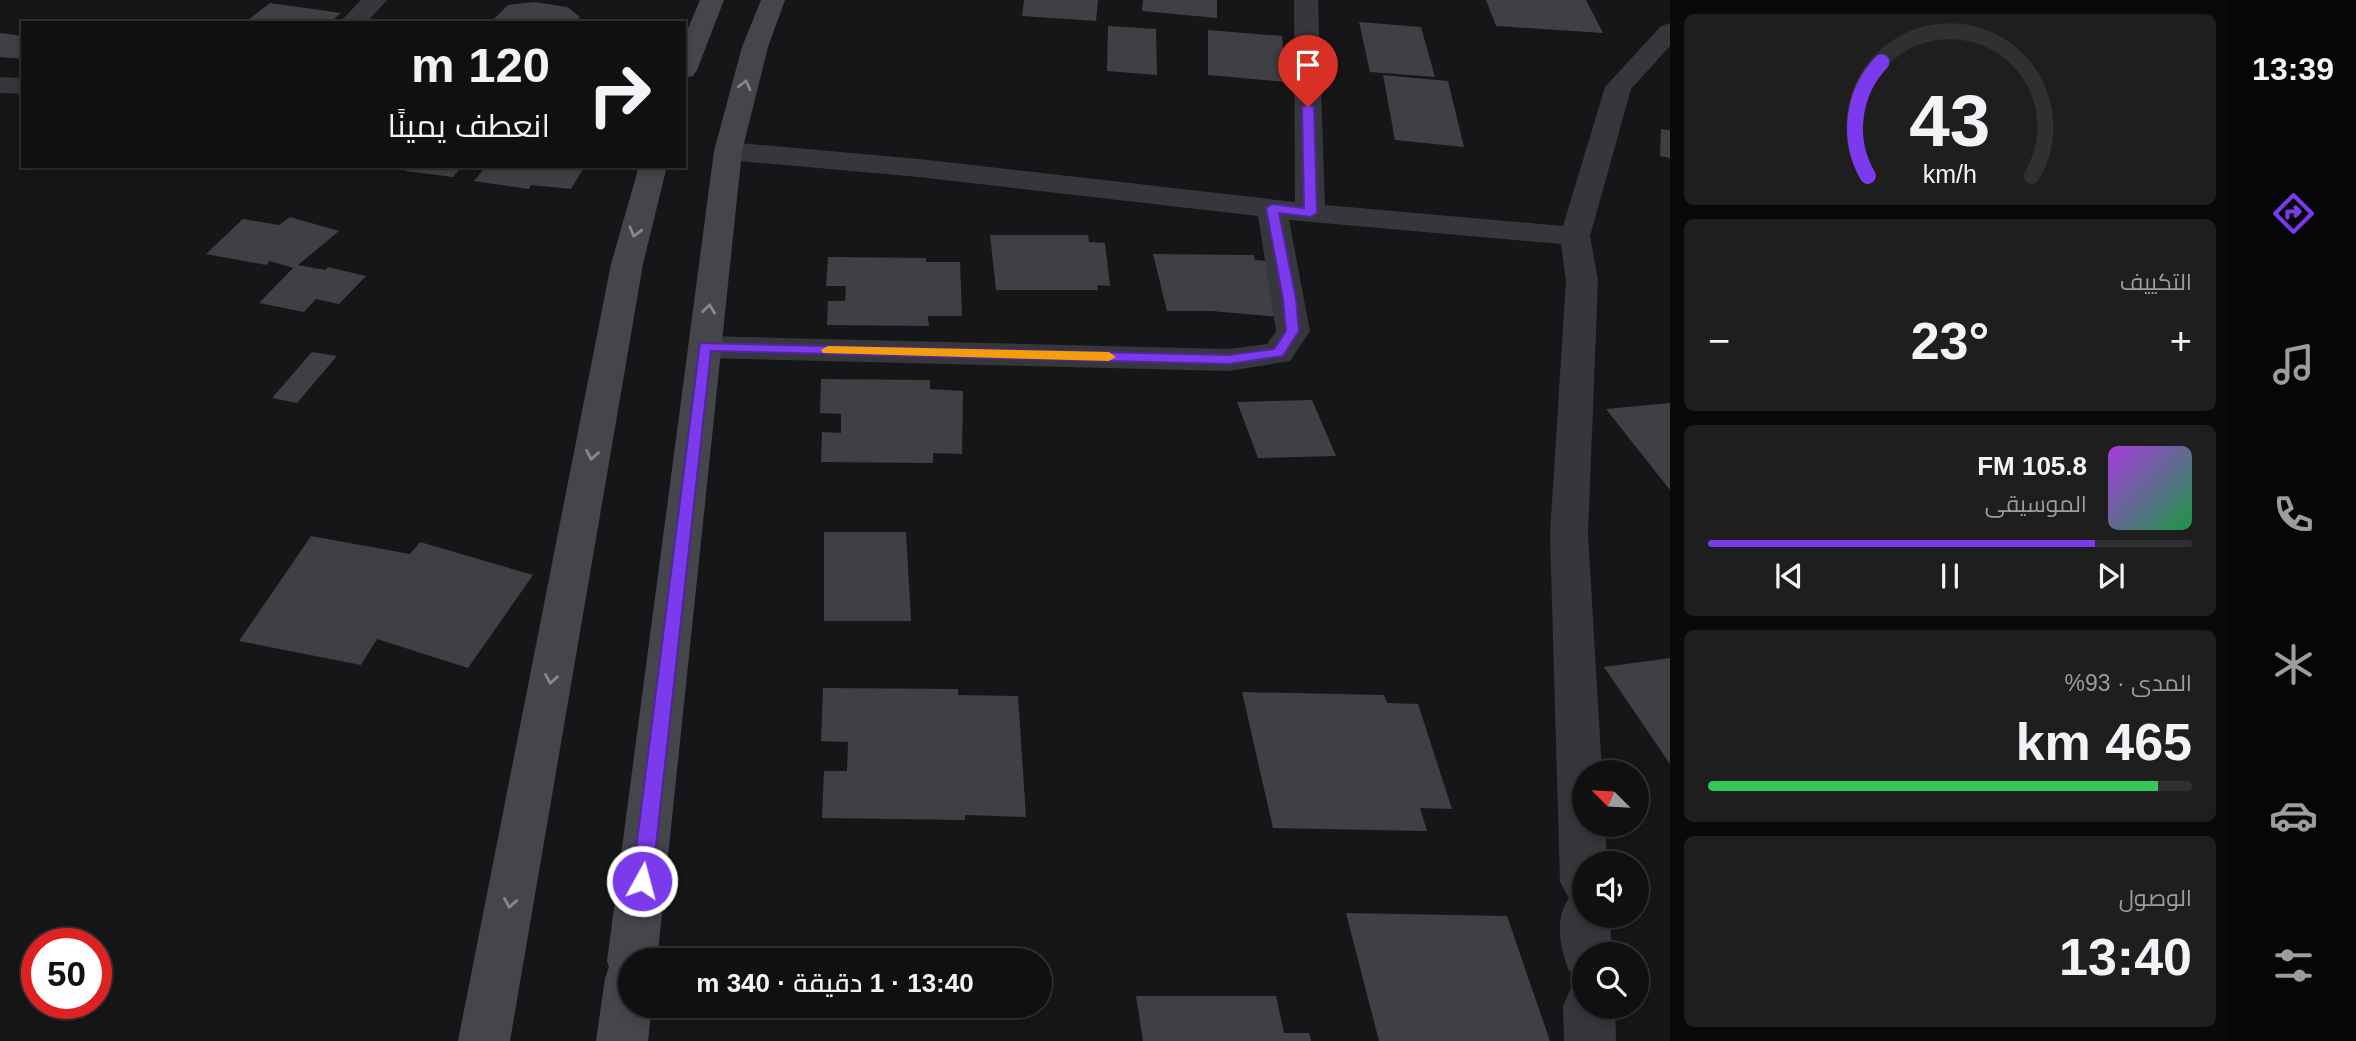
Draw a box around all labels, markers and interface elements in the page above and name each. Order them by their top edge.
pin [1278,35,1338,107]
text: 120 m [411,38,550,92]
icon: arrive [1289,46,1327,84]
icon: right [574,49,665,140]
text: 13:39 [2252,51,2334,87]
one-way arrow [737,79,751,91]
text: 43 [1910,80,1990,161]
text: انعطف يمينًا [387,108,550,144]
text: km/h [1923,160,1977,188]
icon: directions [2269,189,2318,238]
one-way arrow [629,226,644,238]
text: التكييف [2120,269,2192,295]
one-way arrow [702,303,717,315]
text: 23° [1911,312,1989,370]
text: − [1708,320,1730,362]
text: + [2170,320,2192,362]
icon: music [2269,340,2318,389]
one-way arrow [585,449,600,461]
text: 105.8 FM [1977,451,2087,481]
icon: phone [2269,490,2318,539]
text: الموسيقى [1985,491,2087,517]
icon: previous [1770,557,1808,595]
icon: pause [1931,557,1969,595]
icon: next [2092,557,2130,595]
icon: climate [2269,640,2318,689]
text: المدى · 93% [2065,670,2192,696]
one-way arrow [544,673,559,685]
text: 465 km [2016,713,2192,771]
north arrow [1572,760,1648,836]
map controls [1572,760,1649,1019]
icon: car [2269,791,2318,840]
position arrow [605,844,679,918]
button: sound [1572,851,1649,928]
text: الوصول [2119,885,2192,911]
one-way arrow [503,897,518,909]
speed limit sign: 50 [21,928,112,1019]
text: 13:40 [2059,928,2192,986]
icon: filters [2269,941,2318,990]
button: search [1572,942,1649,1019]
text: 13:40 · 1 دقيقة · 340 m [696,968,974,998]

